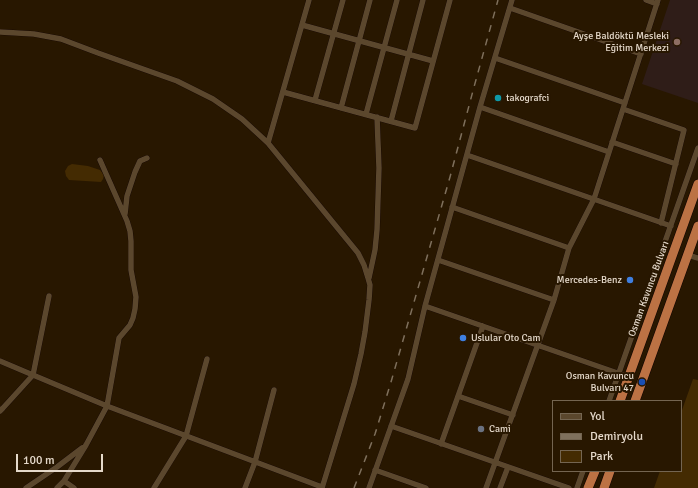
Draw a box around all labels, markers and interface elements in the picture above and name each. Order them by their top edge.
place label: Ayşe Baldöktü Mesleki Eğitim Merkezi [573,30,669,54]
marker: Ayşe Baldöktü Mesleki Eğitim Merkezi [672,37,682,47]
place label: takografci [506,92,549,104]
marker: takografci [493,93,503,103]
street label: Osman Kavuncu Bulvarı [626,240,672,338]
place label: Mercedes-Benz [557,274,622,286]
marker: Mercedes-Benz [625,275,635,285]
place label: Uslular Oto Cam [471,332,540,344]
marker: Uslular Oto Cam [458,333,468,343]
place label: Osman Kavuncu Bulvarı 47 [566,370,634,394]
marker: Osman Kavuncu Bulvarı 47 [637,377,647,387]
legend [552,400,682,472]
text: Yol [590,409,605,424]
place label: Cami [489,423,511,435]
marker: Cami [476,424,486,434]
text: Demiryolu [590,429,643,444]
scale bar [18,446,105,472]
text: Park [590,449,613,464]
text: 100 m [23,453,55,468]

